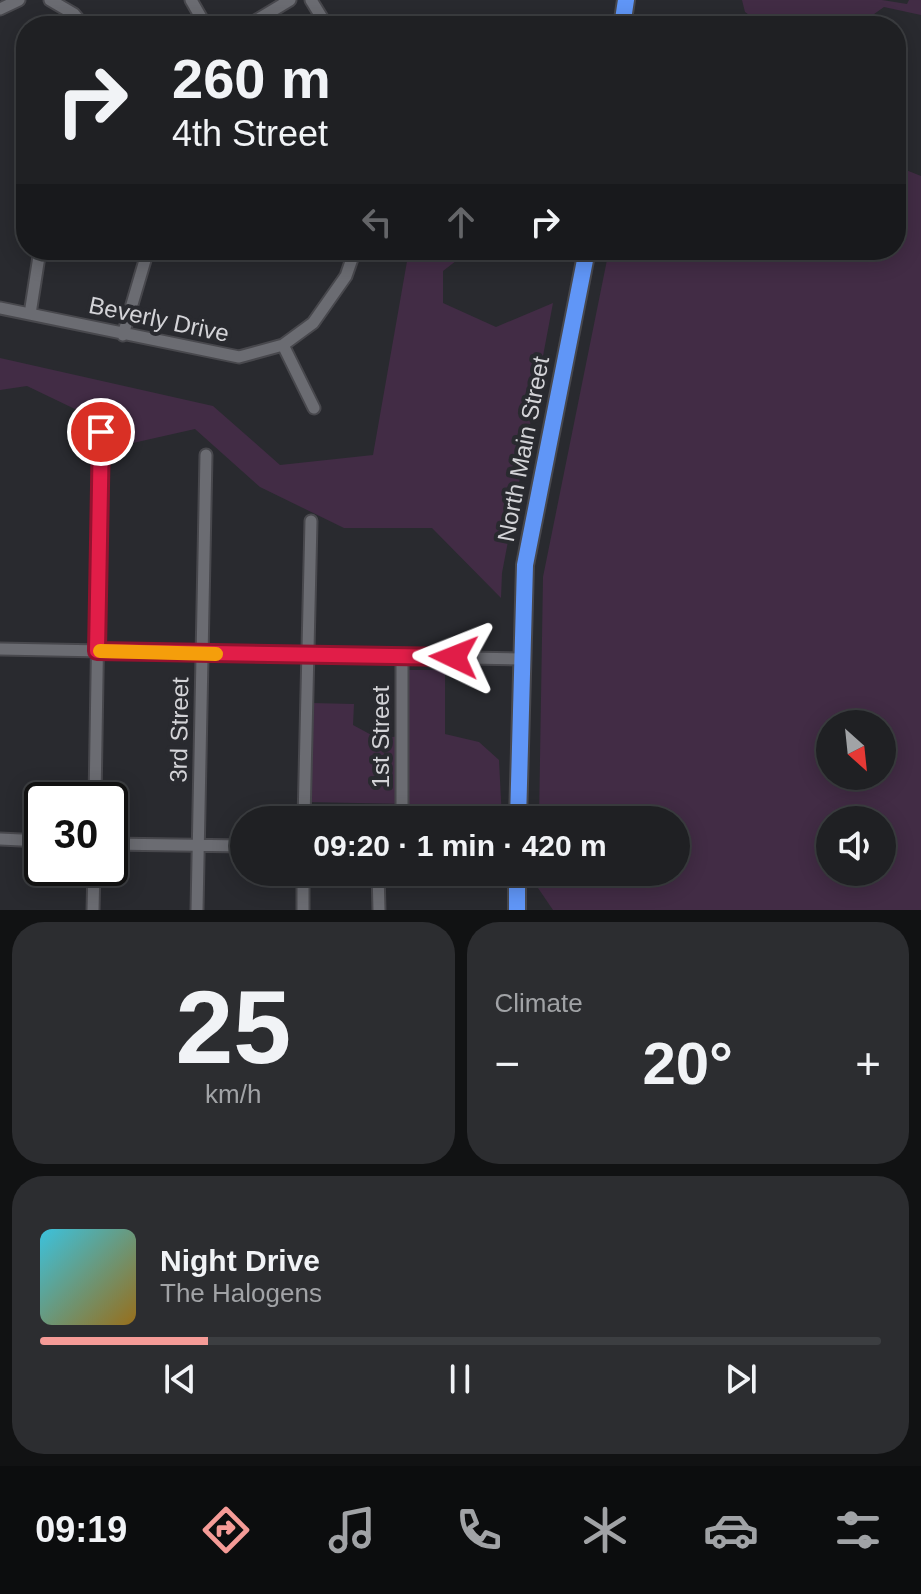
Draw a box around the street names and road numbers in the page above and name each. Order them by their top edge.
street label: Beverly Drive [86,291,232,347]
street label: North Main Street [492,354,554,544]
street label: 3rd Street [165,677,193,783]
street label: 1st Street [367,685,394,788]

